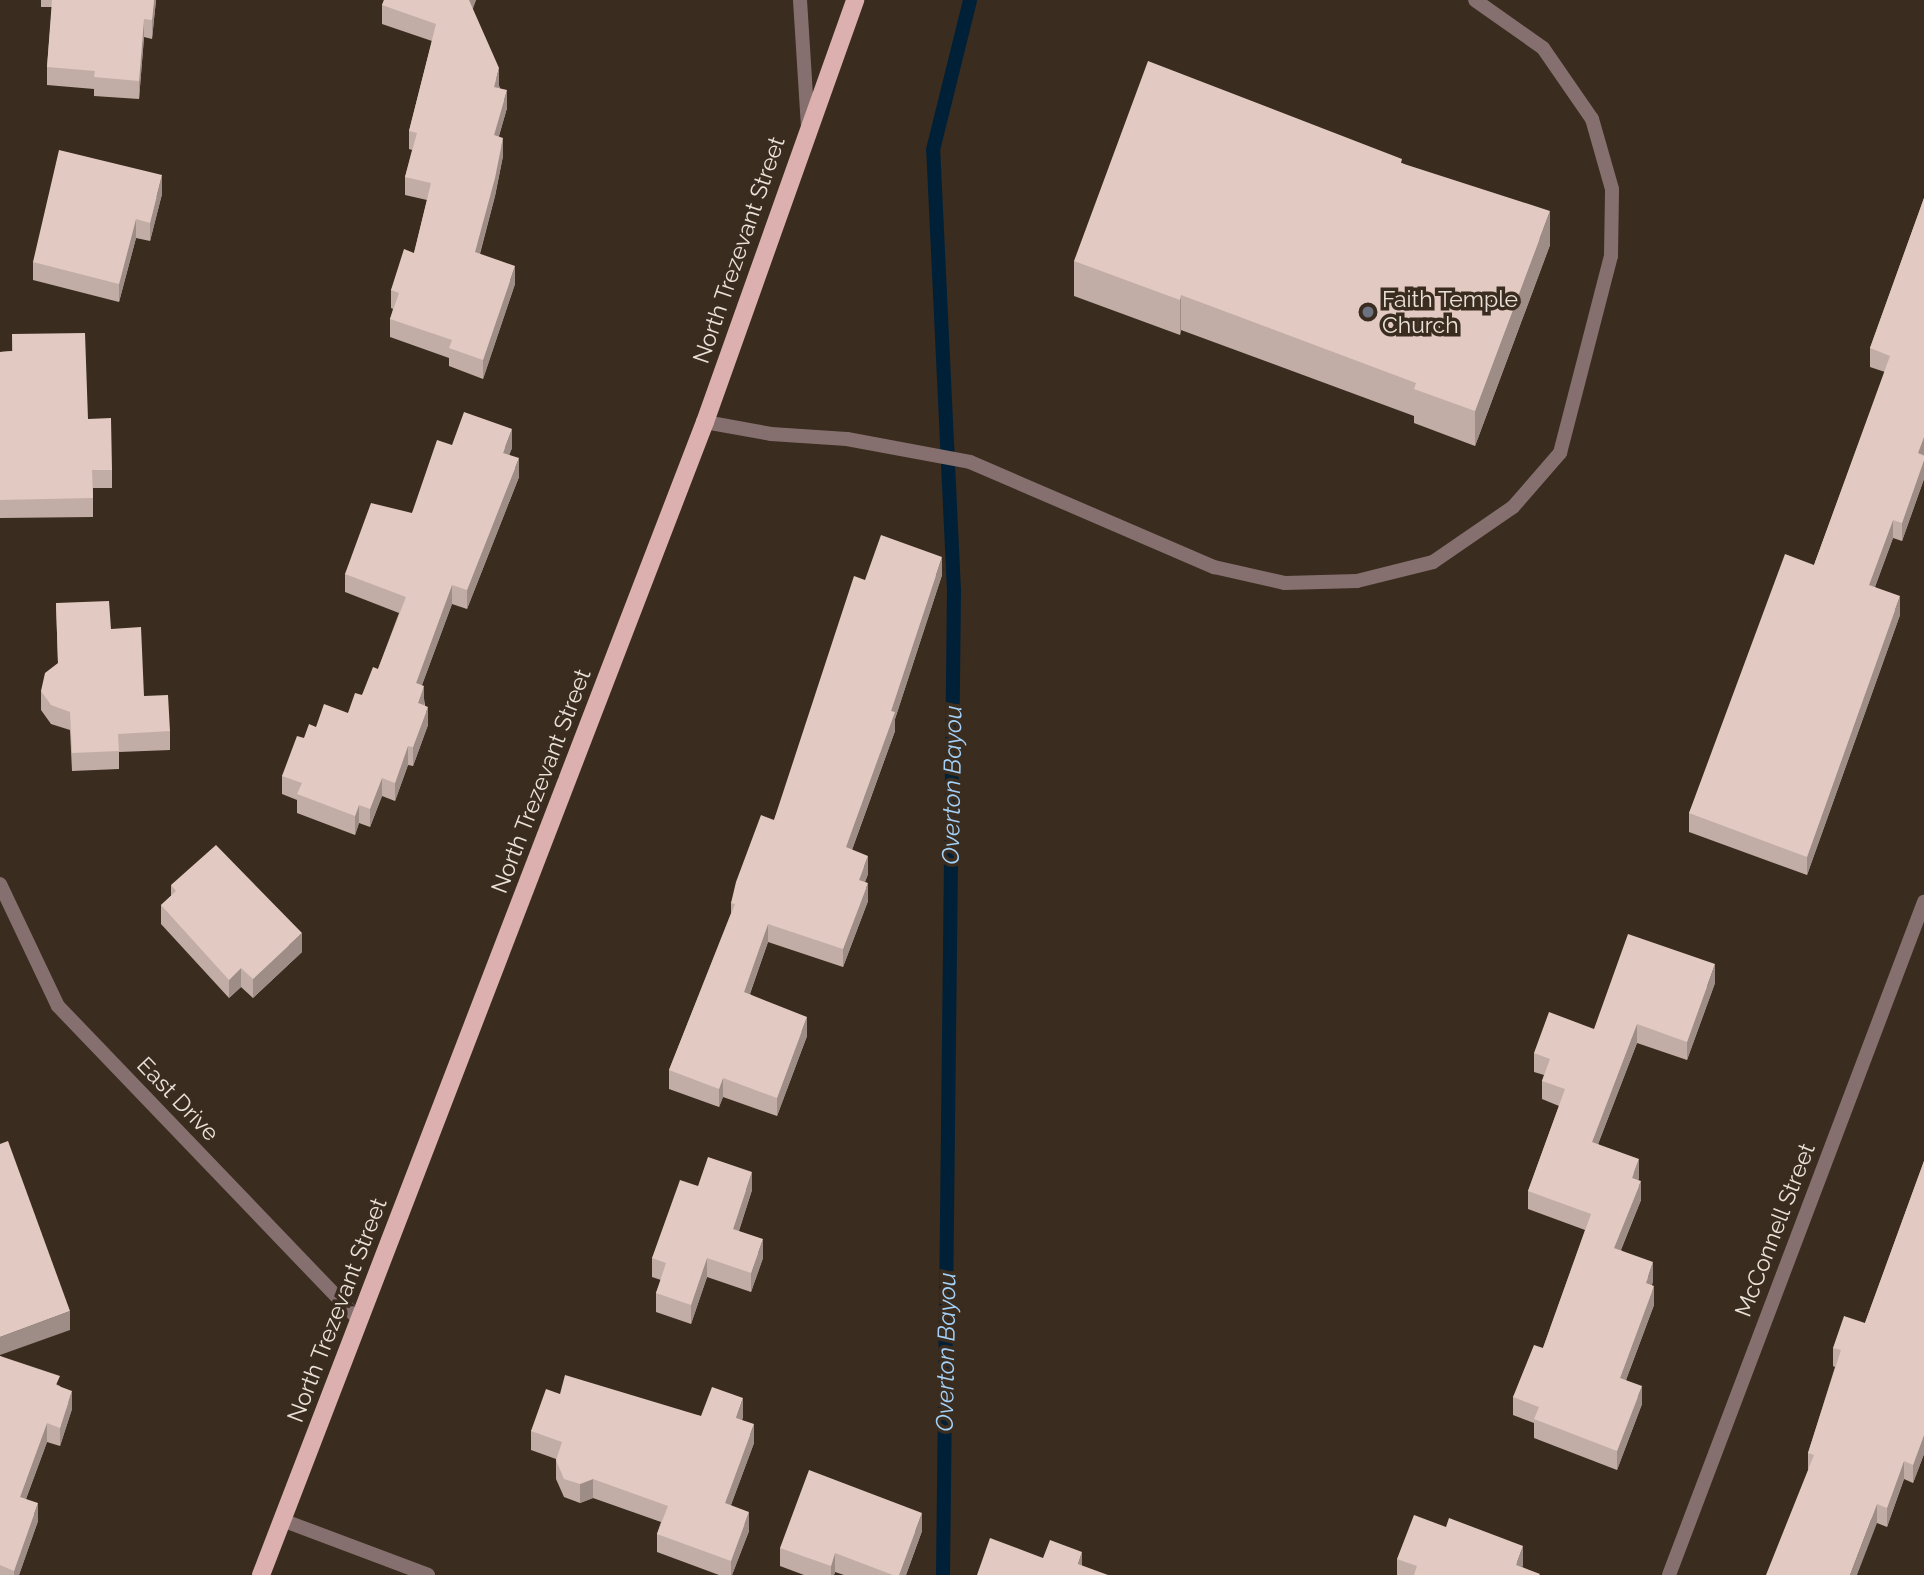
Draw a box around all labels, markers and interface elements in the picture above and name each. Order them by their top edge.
street label: North Trezevant Street [687,133,791,367]
place label: Faith Temple Church [1382,285,1519,339]
marker: Faith Temple Church [1360,304,1376,320]
street label: North Trezevant Street [485,665,597,897]
water label: Overton Bayou [936,705,968,865]
street label: East Drive [131,1051,225,1147]
street label: McConnell Street [1729,1139,1821,1321]
street label: North Trezevant Street [281,1194,393,1426]
water label: Overton Bayou [930,1272,962,1432]

